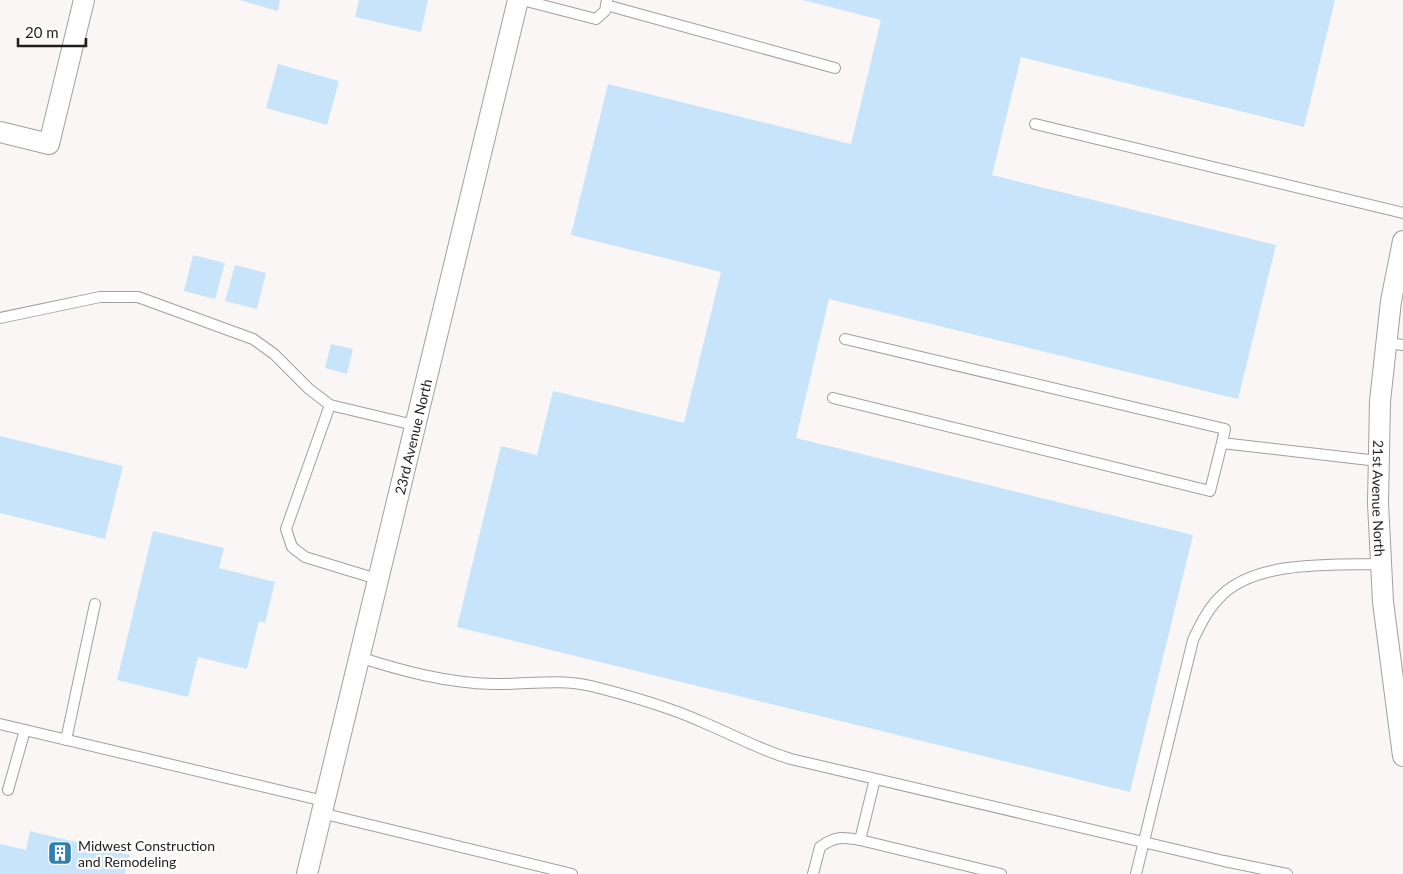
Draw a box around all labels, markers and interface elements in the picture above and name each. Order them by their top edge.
scale bar [18,15,85,47]
text: 20 m [25,23,59,41]
street label: 23rd Avenue North [390,377,435,496]
street label: 21st Avenue North [1369,440,1389,557]
place label: Midwest Construction and Remodeling [78,837,215,870]
building icon: Midwest Construction and Remodeling [47,840,73,866]

